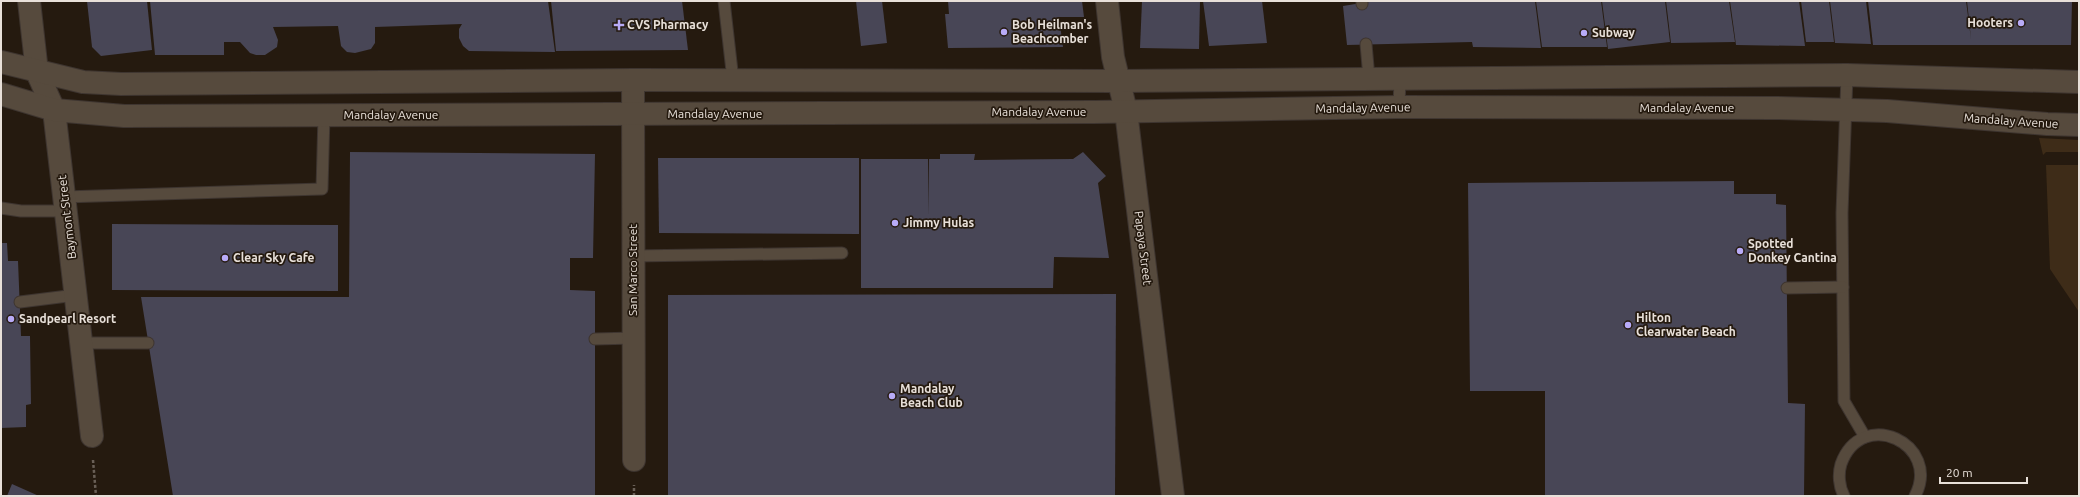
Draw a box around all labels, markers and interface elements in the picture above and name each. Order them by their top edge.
place label: Hooters [1967,16,2013,29]
place label: CVS Pharmacy [627,18,709,31]
place label: Bob Heilman's Beachcomber [1012,18,1092,45]
marker: Hooters [2016,18,2026,28]
marker: CVS Pharmacy [614,20,624,30]
place label: Subway [1592,26,1636,39]
marker: Bob Heilman's Beachcomber [999,27,1009,37]
marker: Subway [1579,28,1589,38]
street label: Mandalay Avenue [1315,100,1411,115]
street label: Mandalay Avenue [1640,101,1734,114]
street label: Mandalay Avenue [992,105,1086,118]
street label: Mandalay Avenue [668,107,762,120]
street label: Mandalay Avenue [344,108,438,121]
street label: Mandalay Avenue [1963,111,2059,130]
street label: Baymont Street [55,174,78,260]
street label: Papaya Street [1132,210,1155,286]
place label: Jimmy Hulas [903,216,974,229]
marker: Jimmy Hulas [890,218,900,228]
street label: San Marco Street [626,224,639,316]
place label: Spotted Donkey Cantina [1748,237,1837,264]
marker: Spotted Donkey Cantina [1735,246,1745,256]
place label: Clear Sky Cafe [233,251,315,264]
marker: Clear Sky Cafe [220,253,230,263]
place label: Hilton Clearwater Beach [1636,311,1736,338]
place label: Sandpearl Resort [19,312,116,325]
marker: Sandpearl Resort [6,314,16,324]
marker: Hilton Clearwater Beach [1623,320,1633,330]
place label: Mandalay Beach Club [900,382,963,409]
marker: Mandalay Beach Club [887,391,897,401]
scale bar [1940,459,2027,485]
text: 20 m [1946,466,1973,479]

